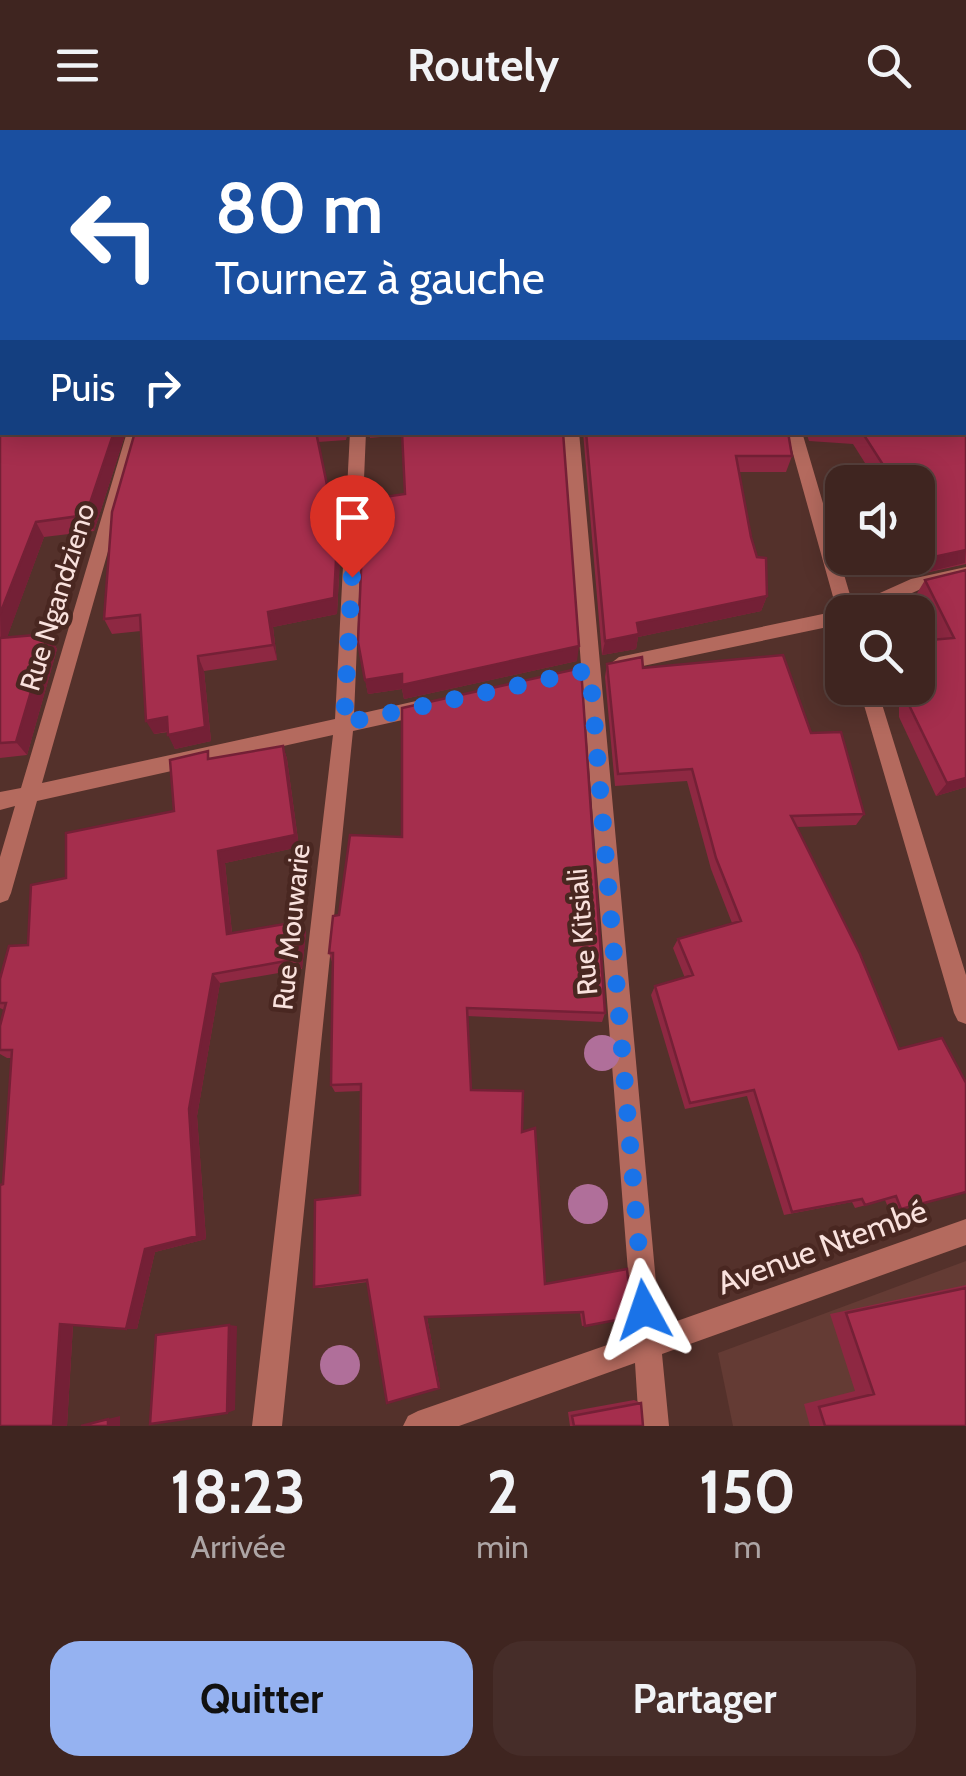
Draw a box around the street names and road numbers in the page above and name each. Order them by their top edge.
street label: Rue Ngandzieno [12,499,102,695]
street label: Rue Mouwarie [265,842,317,1012]
street label: Rue Kitsiali [560,867,604,997]
street label: Avenue Ntembé [712,1191,932,1303]

